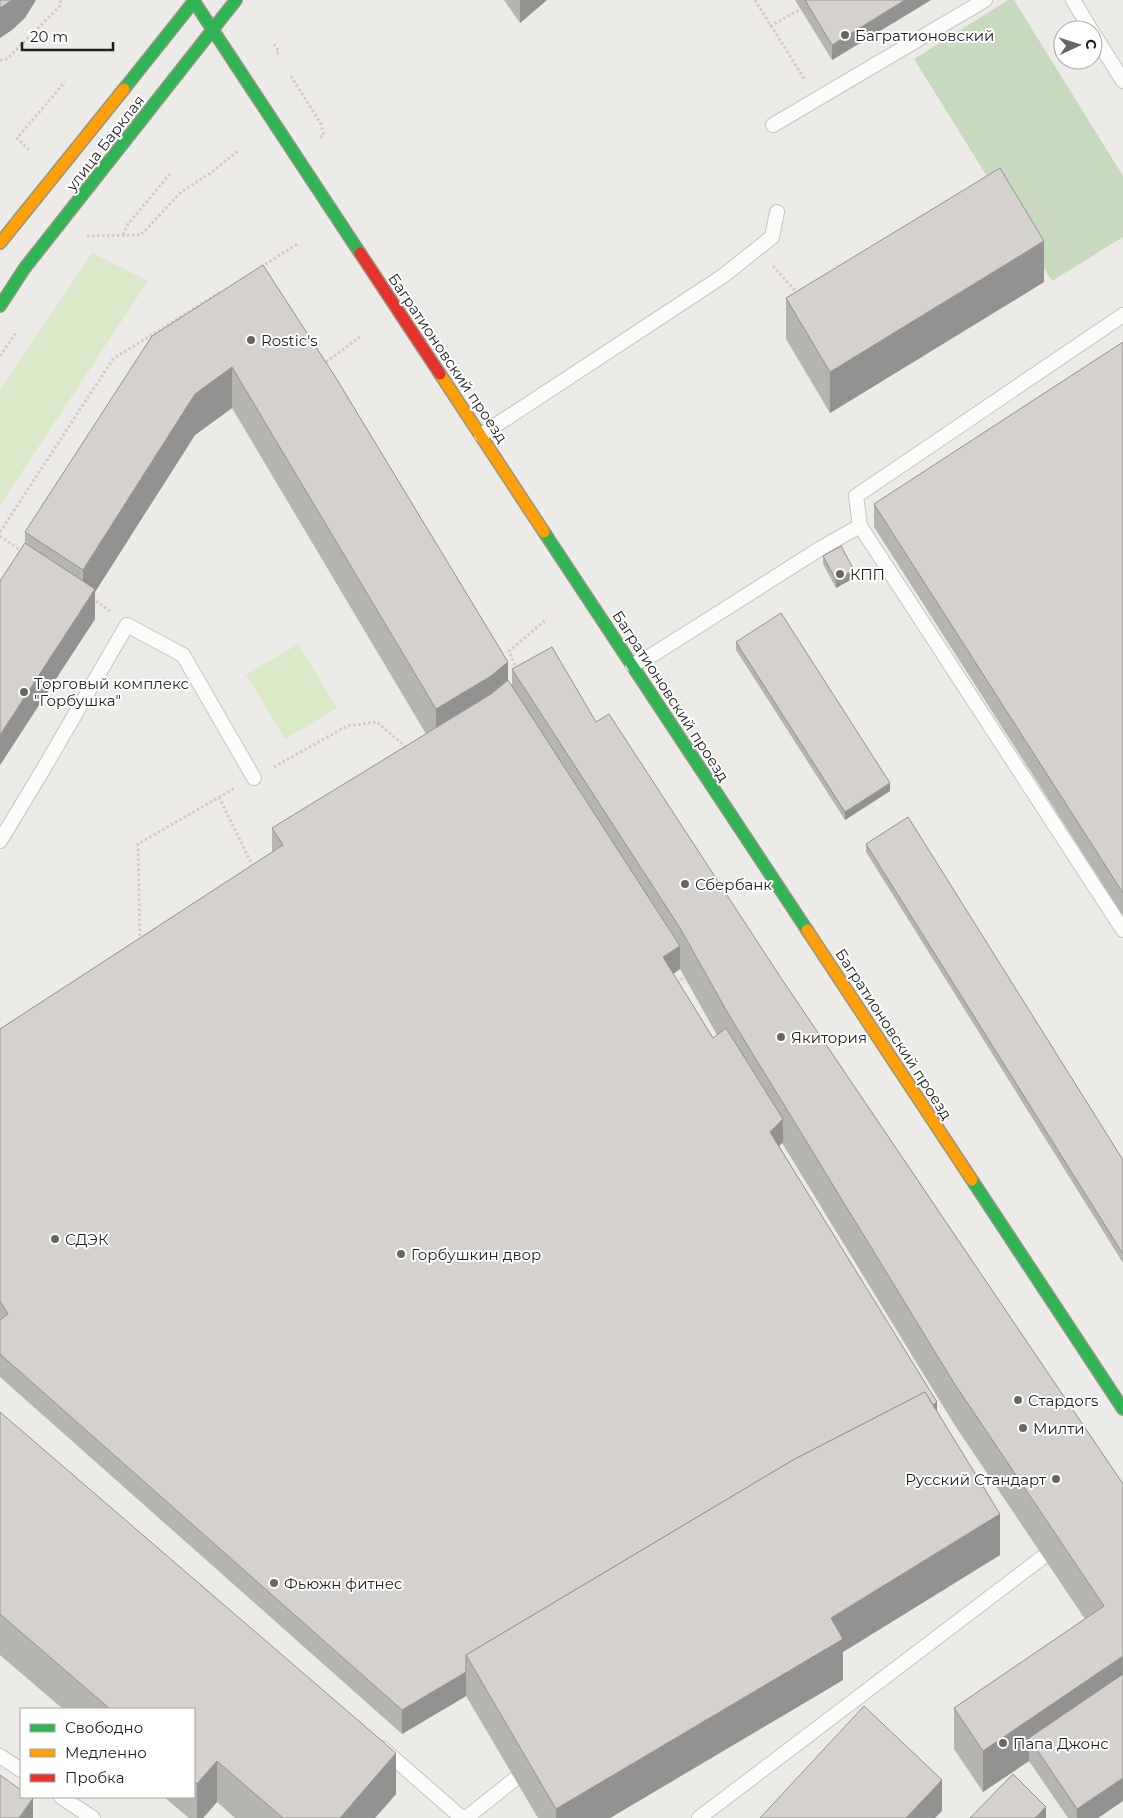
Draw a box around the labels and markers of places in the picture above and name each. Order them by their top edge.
place label: Багратионовский [855,26,994,45]
marker: Багратионовский [839,29,851,41]
place label: Rostic's [261,331,318,350]
marker: Rostic's [245,334,257,346]
place label: КПП [850,565,885,584]
marker: КПП [834,568,846,580]
place label: Торговый комплекс "Горбушка" [34,674,189,710]
marker: Торговый комплекс "Горбушка" [18,686,30,698]
place label: Сбербанк [695,875,772,894]
marker: Сбербанк [679,878,691,890]
place label: Якитория [791,1028,867,1047]
marker: Якитория [775,1031,787,1043]
place label: СДЭК [65,1230,109,1249]
marker: СДЭК [49,1233,61,1245]
place label: Горбушкин двор [411,1245,541,1264]
marker: Горбушкин двор [395,1248,407,1260]
place label: Стардогs [1028,1391,1098,1410]
marker: Стардогs [1012,1394,1024,1406]
place label: Милти [1033,1419,1085,1438]
marker: Милти [1017,1422,1029,1434]
place label: Русский Стандарт [905,1470,1047,1489]
marker: Русский Стандарт [1050,1473,1062,1485]
place label: Фьюжн фитнес [284,1574,402,1593]
marker: Фьюжн фитнес [268,1577,280,1589]
place label: Папа Джонс [1013,1734,1109,1753]
marker: Папа Джонс [997,1737,1009,1749]

